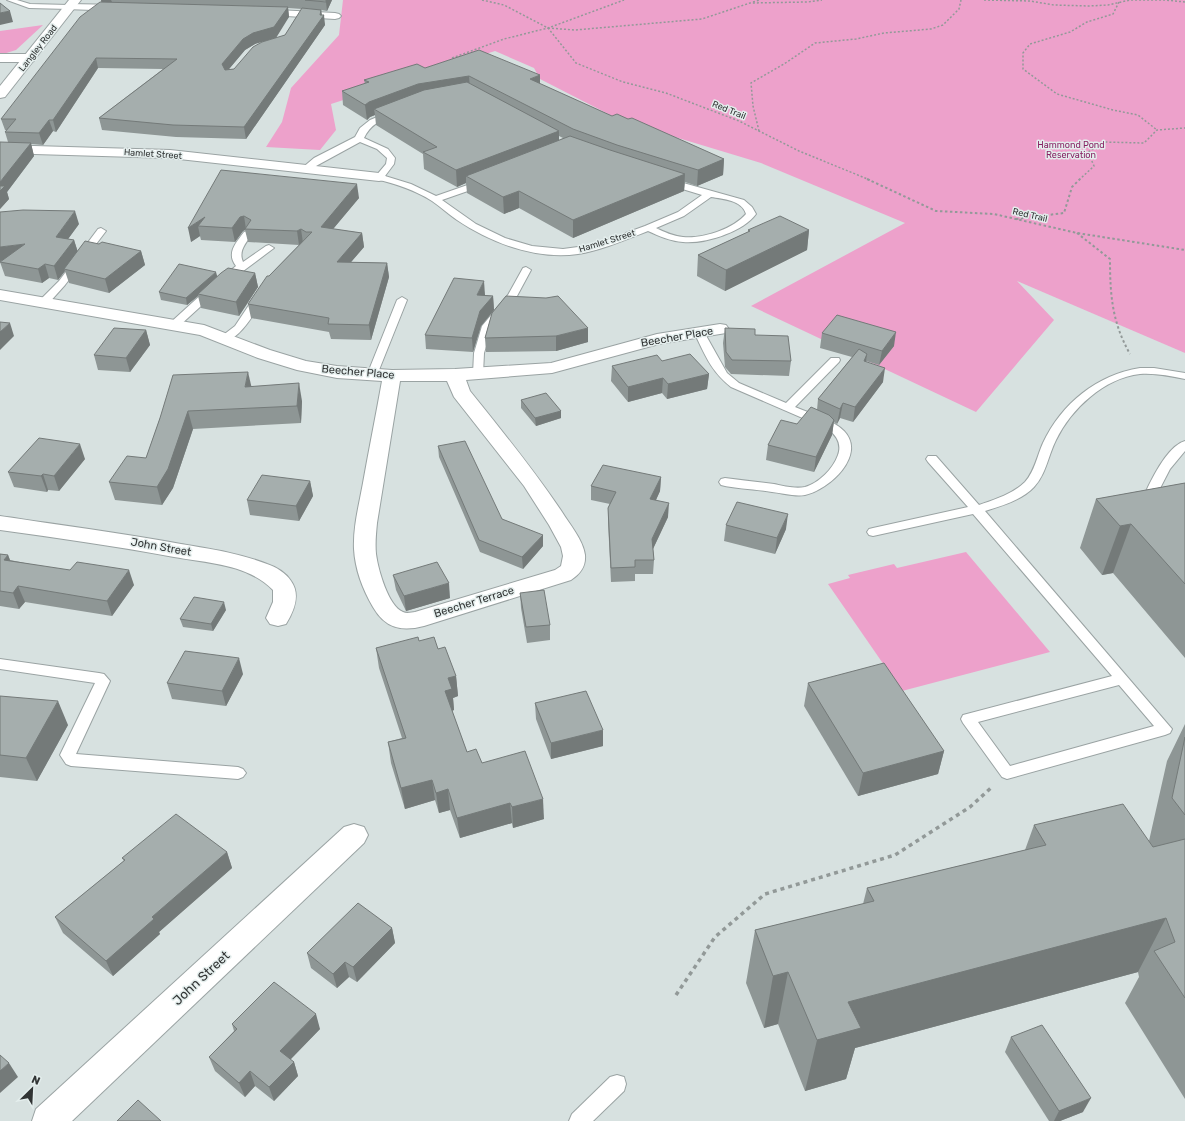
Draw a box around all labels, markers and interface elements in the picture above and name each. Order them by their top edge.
street label: Langley Road [17,23,59,73]
street label: Red Trail [711,99,747,121]
park label: Hammond Pond Reservation [1037,140,1105,160]
street label: Hamlet Street [124,147,183,161]
street label: Red Trail [1012,206,1048,224]
street label: Hamlet Street [578,228,637,254]
street label: Beecher Place [640,324,714,350]
street label: Beecher Place [321,362,395,382]
street label: John Street [130,535,193,559]
street label: Beecher Terrace [432,584,516,620]
street label: John Street [169,948,233,1008]
north arrow [12,1069,52,1109]
text: N [30,1073,42,1088]

